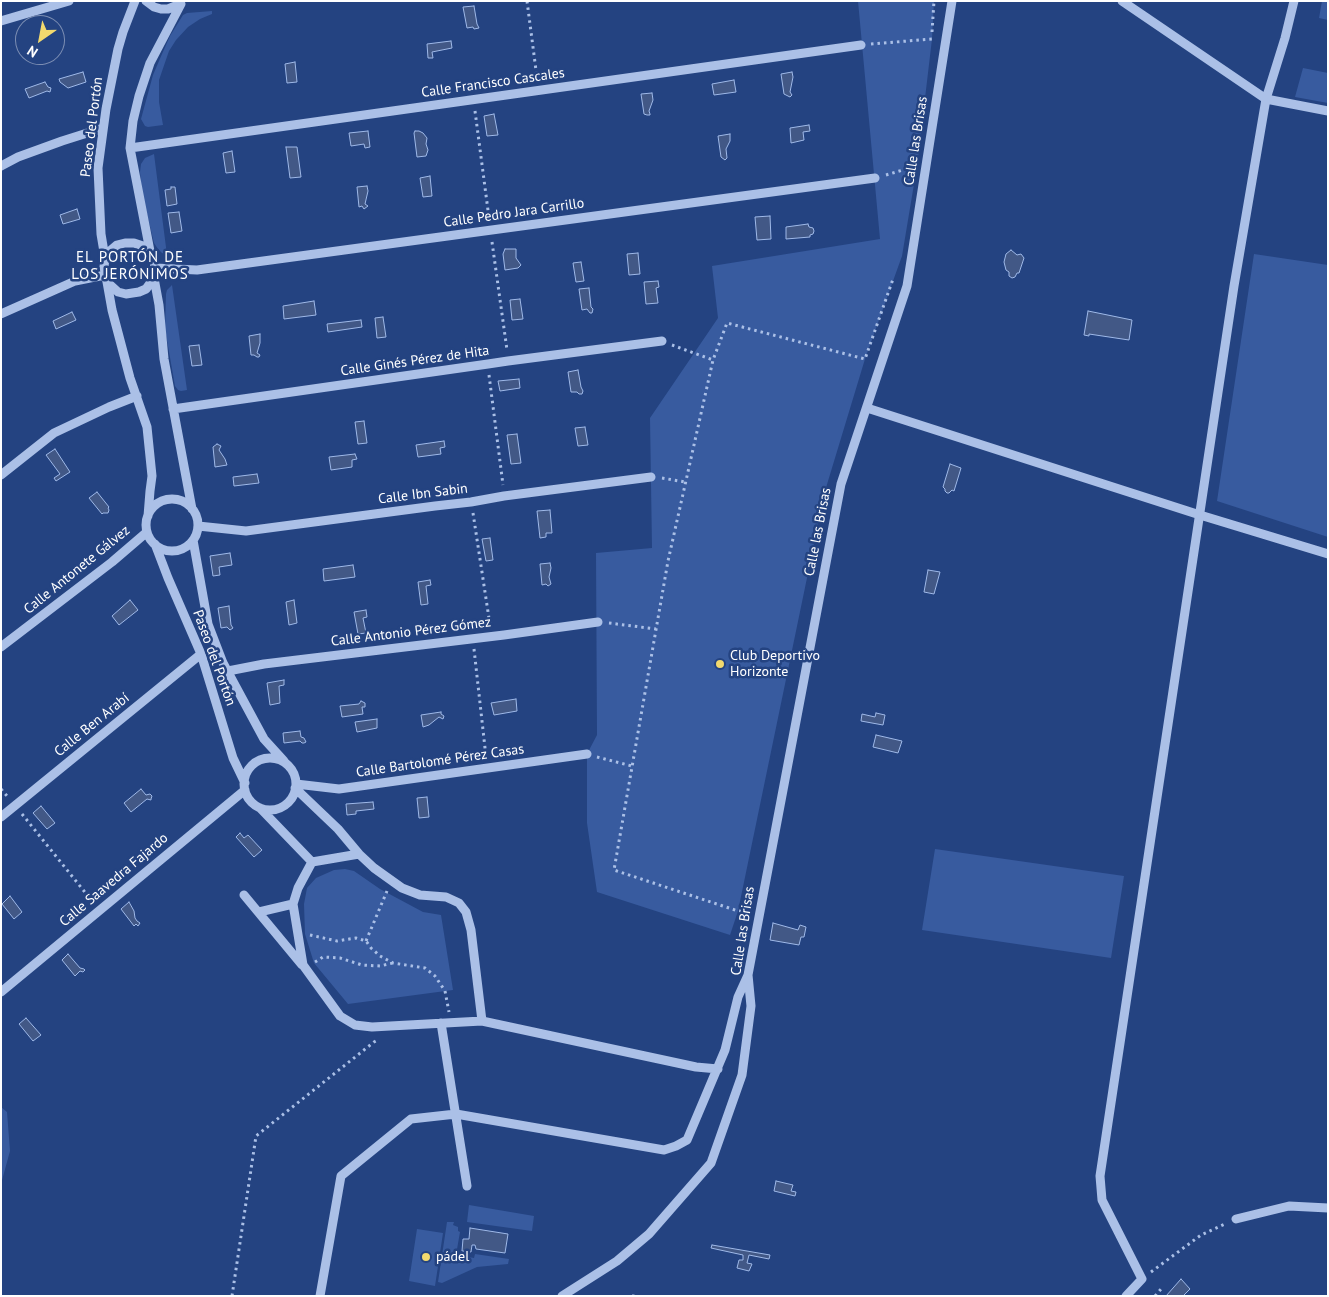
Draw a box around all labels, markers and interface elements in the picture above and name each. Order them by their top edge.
north arrow [15,15,65,65]
text: N [24,42,41,62]
street label: Calle Francisco Cascales [420,65,566,101]
street label: Paseo del Portón [78,76,106,178]
street label: Calle las Brisas [901,95,931,187]
street label: Calle Pedro Jara Carrillo [443,195,585,231]
district label: EL PORTÓN DE LOS JERÓNIMOS [70,249,190,284]
street label: Calle Ginés Pérez de Hita [340,342,490,380]
street label: Calle Ibn Sabin [377,480,469,508]
street label: Calle las Brisas [801,486,835,578]
street label: Calle Antonete Gálvez [21,522,133,618]
street label: Paseo del Portón [189,608,239,708]
street label: Calle Antonio Pérez Gómez [330,614,492,650]
place label: Club Deportivo Horizonte [730,648,820,680]
marker: Club Deportivo Horizonte [714,658,726,670]
street label: Calle Ben Arabí [51,690,133,760]
street label: Calle Bartolomé Pérez Casas [355,741,525,781]
street label: Calle Saavedra Fajardo [56,830,172,930]
street label: Calle las Brisas [728,885,758,977]
place label: pádel [436,1249,469,1265]
marker: pádel [420,1251,432,1263]

